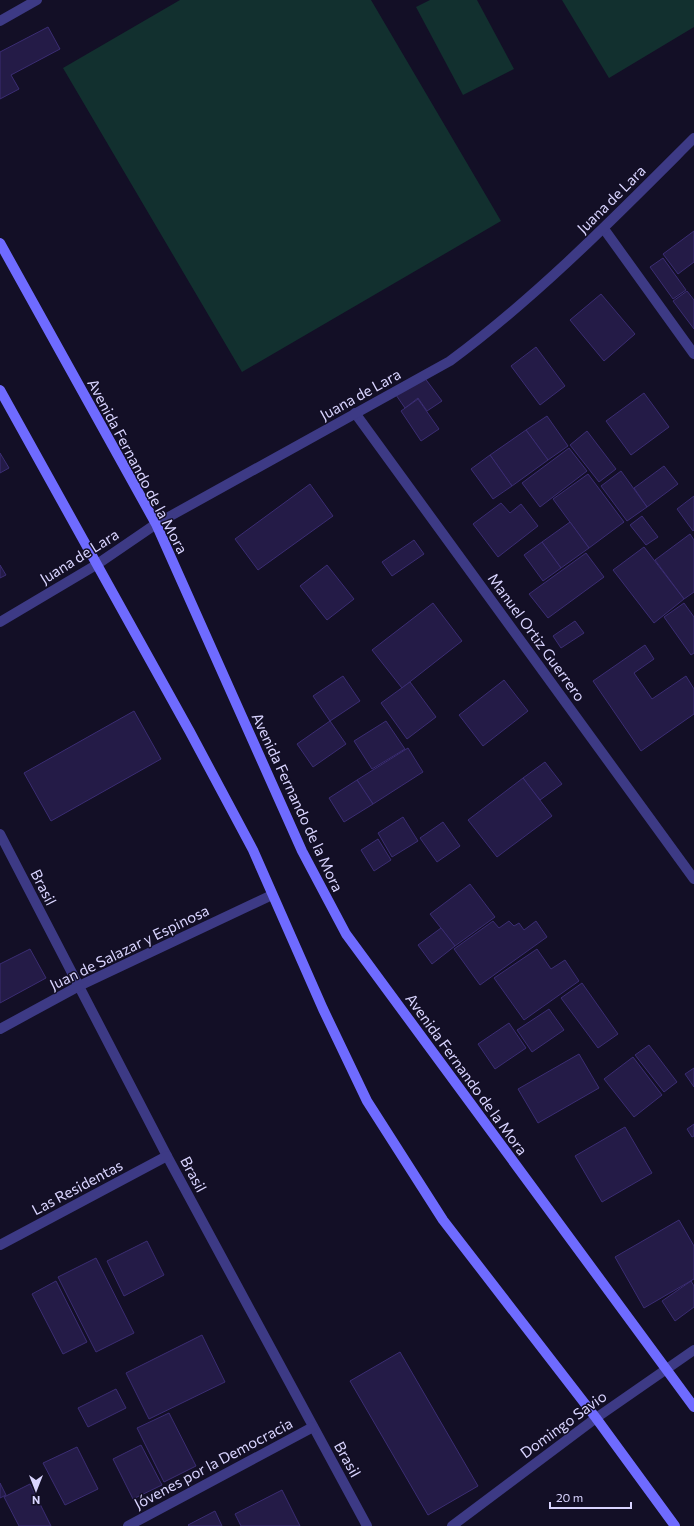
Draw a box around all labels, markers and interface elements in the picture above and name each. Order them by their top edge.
street label: Juana de Lara [573,161,649,237]
street label: Juana de Lara [317,364,403,424]
street label: Avenida Fernando de la Mora [84,375,192,557]
street label: Juana de Lara [36,525,122,587]
street label: Manuel Ortiz Guerrero [485,569,590,705]
street label: Avenida Fernando de la Mora [249,710,347,894]
street label: Brasil [27,866,61,908]
street label: Juan de Salazar y Espinosa [46,901,212,993]
street label: Avenida Fernando de la Mora [402,990,532,1158]
street label: Brasil [177,1153,211,1195]
street label: Las Residentas [29,1155,126,1218]
street label: Domingo Savio [516,1387,610,1461]
street label: Jóvenes por la Democracia [131,1413,295,1513]
street label: Brasil [331,1438,365,1480]
north arrow [16,1470,56,1510]
scale bar [550,1484,631,1510]
text: 20 m [556,1490,583,1504]
text: N [32,1494,40,1507]

